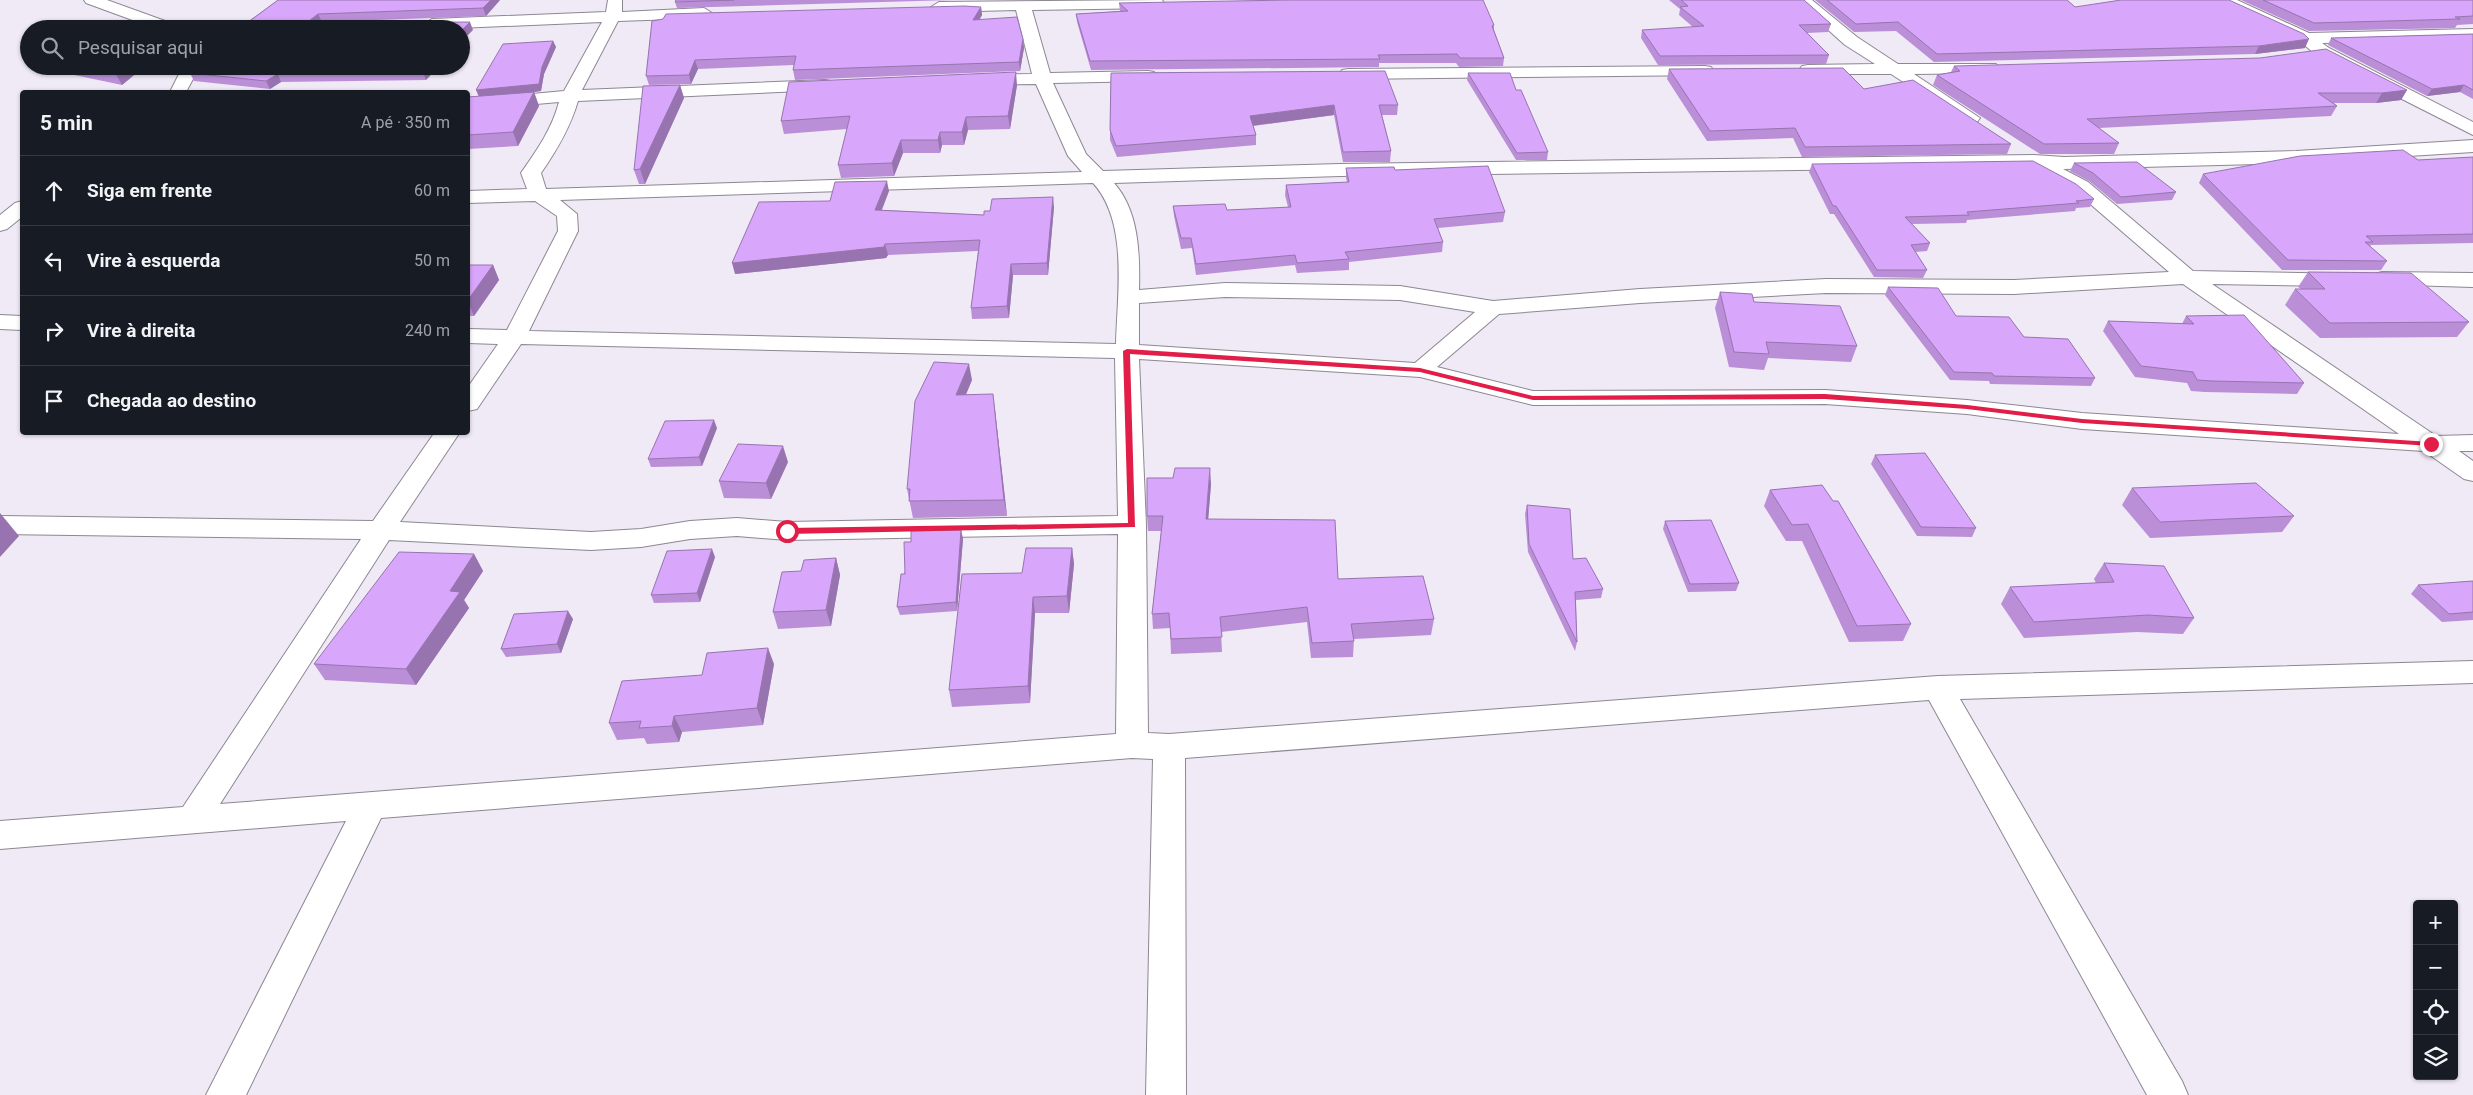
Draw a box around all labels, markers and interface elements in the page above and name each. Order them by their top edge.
search box [20,20,470,75]
icon: search [38,34,66,62]
text: Pesquisar aqui [78,36,203,59]
text: 5 min [40,111,93,135]
text: A pé · 350 m [361,113,450,132]
icon: ahead [40,177,68,205]
text: Siga em frente [87,179,212,202]
text: 60 m [414,181,450,200]
icon: left [40,247,68,275]
text: Vire à esquerda [87,249,220,272]
text: 50 m [414,251,450,270]
icon: right [40,317,68,345]
text: Vire à direita [87,319,196,342]
text: 240 m [405,321,450,340]
icon: arrive [40,387,68,415]
text: Chegada ao destino [87,389,256,412]
route end [2420,433,2443,456]
route start [776,520,799,543]
map controls [2413,900,2458,1080]
button: + [2413,900,2458,945]
button: − [2413,945,2458,990]
button: locate [2413,990,2458,1035]
button: layers [2413,1035,2458,1080]

